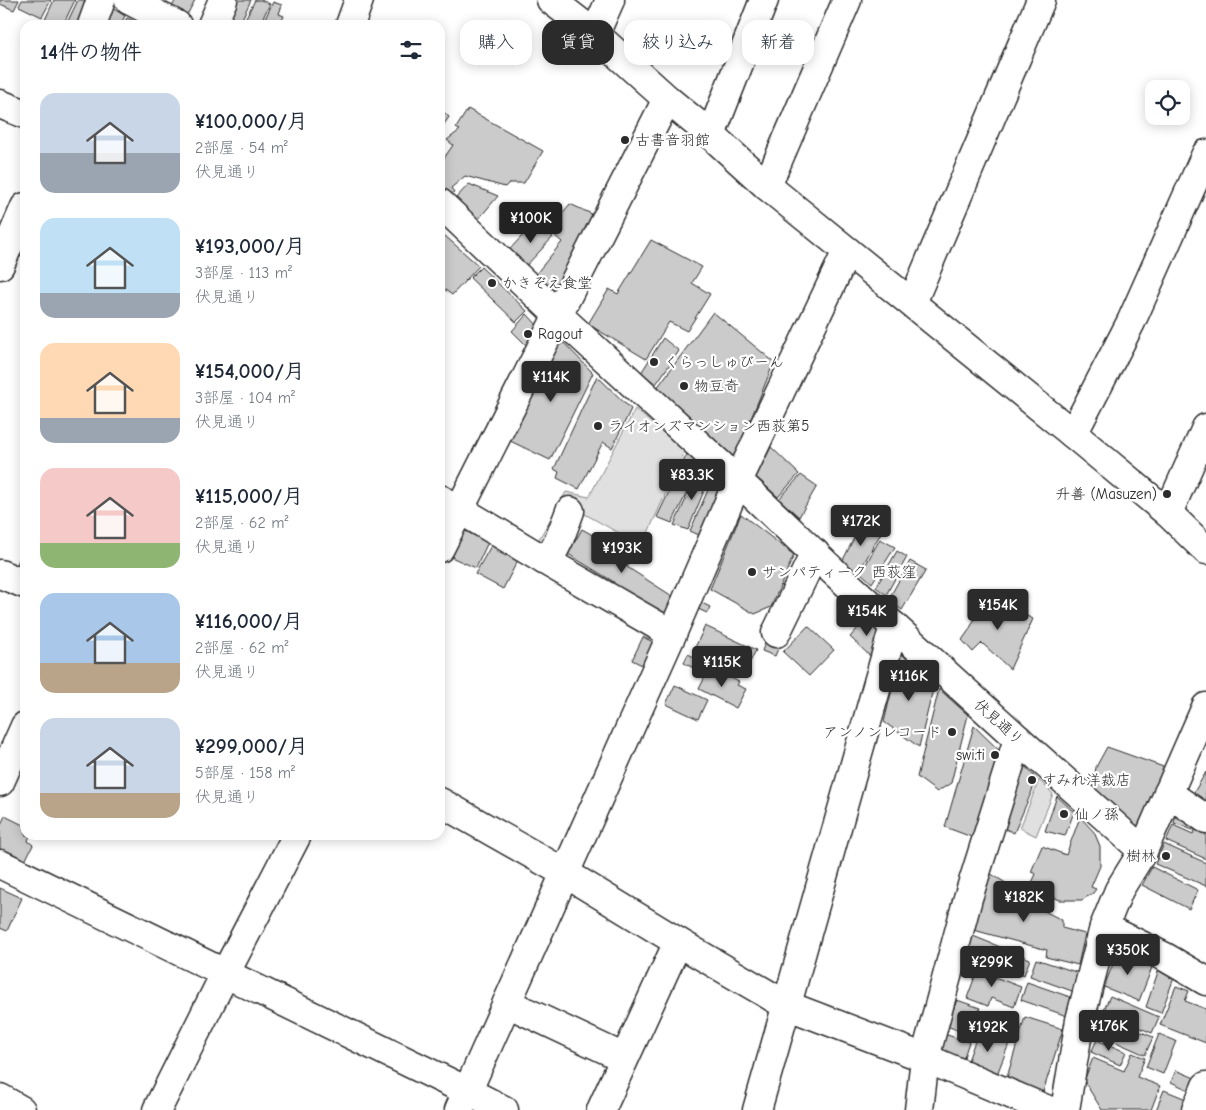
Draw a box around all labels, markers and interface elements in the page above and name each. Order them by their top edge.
chip: 購入 [460,20,532,65]
chip: 賃貸 [542,20,614,65]
chip: 絞り込み [624,20,732,65]
chip: 新着 [742,20,814,65]
icon: filters [397,36,425,64]
text: 14件の物件 [40,40,142,64]
map controls [1145,80,1190,125]
button: locate [1145,80,1190,125]
text: ¥100,000/月 [195,109,308,133]
icon: home [80,113,140,173]
place label: 古書音羽館 [635,131,710,149]
marker: 古書音羽館 [619,134,631,146]
text: 2部屋 · 54 m² [195,139,288,157]
text: 伏見通り [195,163,259,181]
pin: ¥100K [496,202,566,244]
text: ¥100K [510,209,552,227]
text: ¥193,000/月 [195,234,305,258]
icon: home [80,238,140,298]
text: 3部屋 · 113 m² [195,264,292,282]
place label: かきぞえ食堂 [502,274,592,292]
marker: かきぞえ食堂 [486,277,498,289]
text: 伏見通り [195,288,259,306]
place label: Ragout [538,325,583,343]
marker: Ragout [522,328,534,340]
place label: くらっしゅびーん [664,353,784,371]
marker: くらっしゅびーん [648,356,660,368]
text: ¥154,000/月 [195,359,305,383]
pin: ¥114K [516,360,586,403]
icon: home [80,363,140,423]
text: ¥114K [533,368,569,386]
place label: 物豆奇 [694,377,739,395]
marker: 物豆奇 [678,380,690,392]
text: 3部屋 · 104 m² [195,389,295,407]
text: 伏見通り [195,413,259,431]
place label: ライオンズマンション西荻第5 [608,417,809,435]
marker: ライオンズマンション西荻第5 [592,420,604,432]
pin: ¥83.3K [651,458,733,501]
text: ¥83.3K [670,466,714,484]
text: ¥115,000/月 [195,484,303,508]
place label: 升善 (Masuzen) [1055,485,1157,503]
icon: home [80,488,140,548]
marker: 升善 (Masuzen) [1161,488,1173,500]
pin: ¥172K [826,504,896,547]
text: ¥172K [842,512,880,530]
text: 2部屋 · 62 m² [195,514,288,532]
pin: ¥193K [587,532,657,574]
text: 伏見通り [195,538,259,556]
text: ¥193K [602,539,642,557]
place label: サンパティーク 西荻窪 [762,563,916,581]
marker: サンパティーク 西荻窪 [746,566,758,578]
pin: ¥154K [963,588,1033,631]
pin: ¥154K [832,594,902,637]
text: ¥154K [978,596,1018,614]
text: ¥154K [847,602,887,620]
text: ¥116,000/月 [195,609,303,633]
icon: home [80,613,140,673]
text: 2部屋 · 62 m² [195,639,288,657]
pin: ¥115K [687,646,757,688]
text: ¥115K [703,653,741,671]
pin: ¥116K [874,660,944,702]
text: 伏見通り [195,663,259,681]
text: ¥116K [890,667,928,685]
street label: 伏見通り [971,695,1027,749]
place label: アンノンレコード [823,723,942,741]
marker: アンノンレコード [946,726,958,738]
text: ¥299,000/月 [195,734,308,758]
icon: home [80,738,140,798]
place label: swi:ti [956,746,985,764]
marker: swi:ti [989,749,1001,761]
text: 5部屋 · 158 m² [195,764,295,782]
place label: すみれ洋裁店 [1042,771,1131,789]
marker: すみれ洋裁店 [1026,774,1038,786]
text: 伏見通り [195,788,259,806]
place label: 仙ノ孫 [1074,805,1119,823]
marker: 仙ノ孫 [1058,808,1070,820]
place label: 樹林 [1126,847,1156,865]
marker: 樹林 [1160,850,1172,862]
pin: ¥182K [989,880,1059,923]
text: ¥182K [1004,888,1044,906]
pin: ¥350K [1093,934,1163,976]
text: ¥350K [1107,941,1149,959]
pin: ¥299K [957,946,1027,988]
text: ¥299K [971,953,1013,971]
pin: ¥192K [953,1010,1023,1053]
pin: ¥176K [1074,1010,1144,1052]
text: ¥176K [1090,1017,1128,1035]
text: ¥192K [968,1018,1008,1036]

